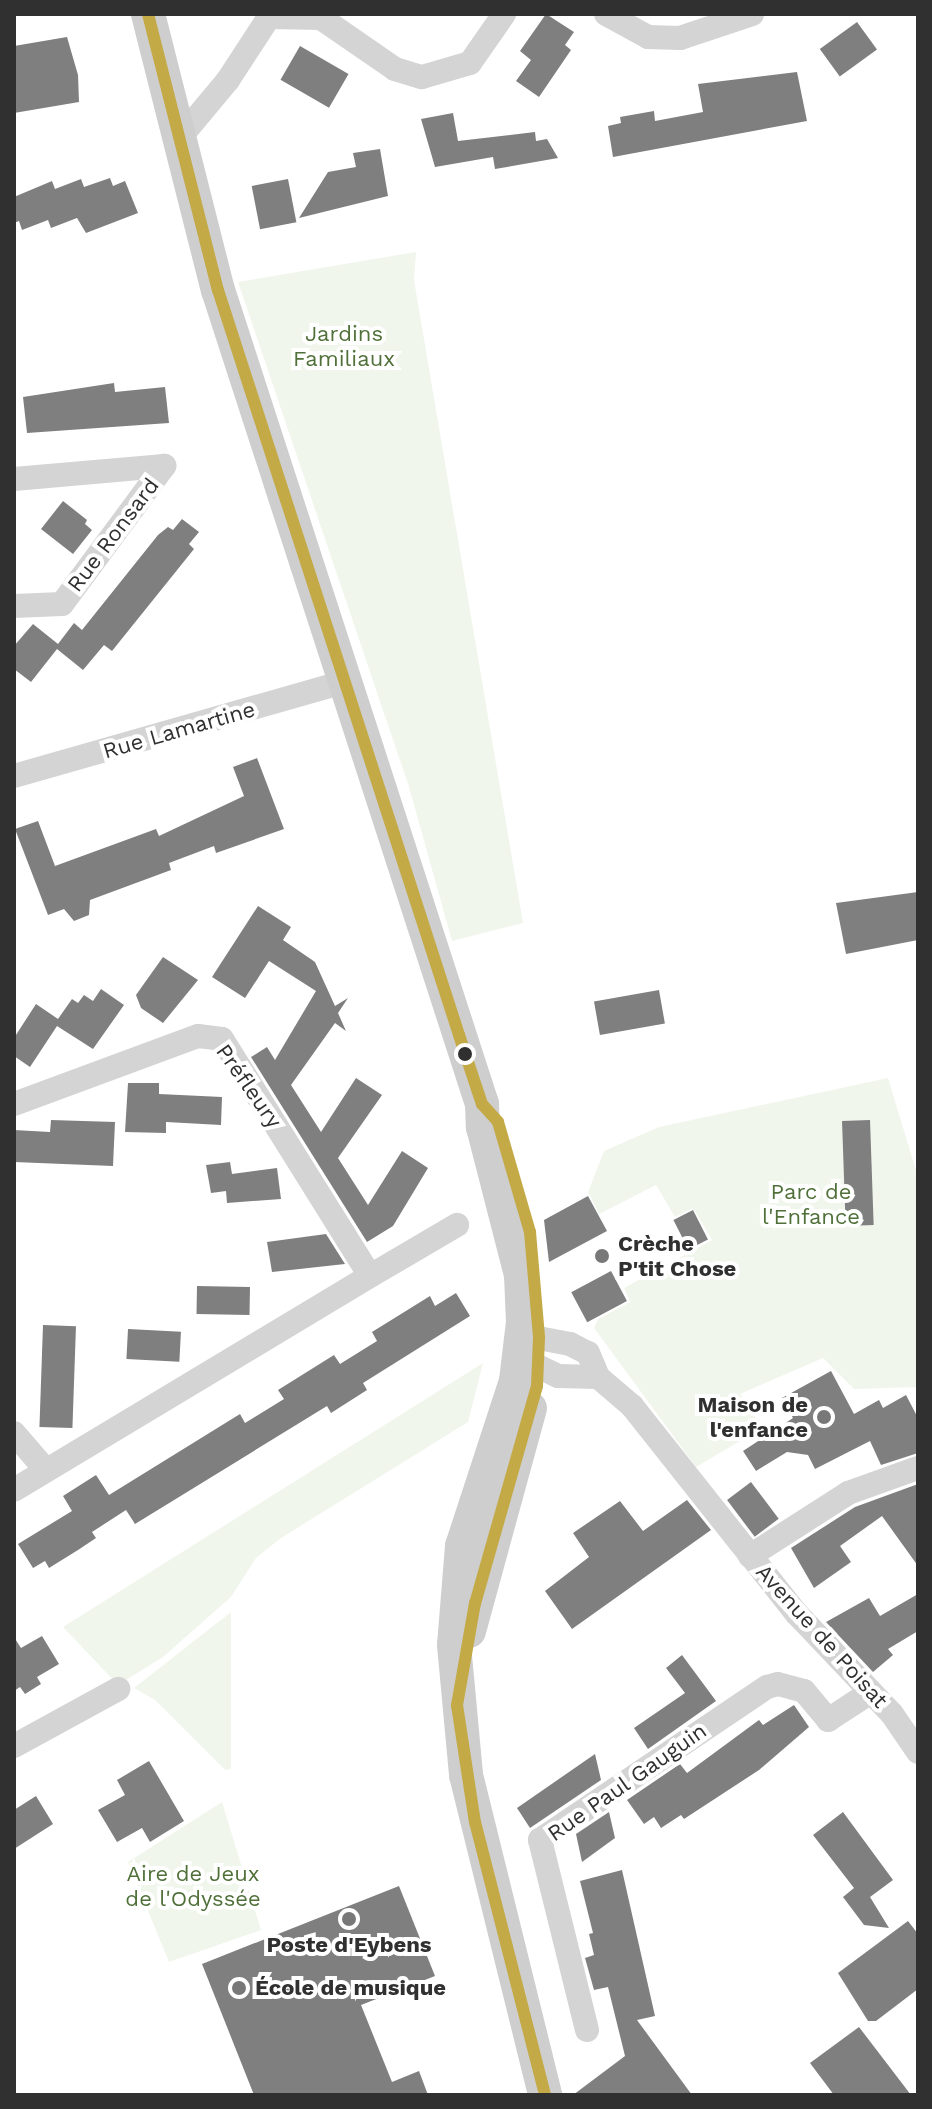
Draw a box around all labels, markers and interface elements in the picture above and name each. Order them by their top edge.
park label: Jardins Familiaux [293,320,395,372]
street label: Rue Ronsard [62,473,164,597]
street label: Rue Lamartine [100,696,258,764]
street label: Préfleury [210,1039,288,1133]
unlabelled marker [457,1046,473,1062]
park label: Parc de l'Enfance [762,1178,860,1230]
place label: Crèche P'tit Chose [618,1230,736,1282]
marker: Crèche P'tit Chose [593,1247,611,1265]
place label: Maison de l'enfance [698,1391,808,1442]
marker: Maison de l'enfance [815,1408,833,1426]
street label: Avenue de Poisat [750,1559,894,1713]
street label: Rue Paul Gauguin [542,1717,712,1847]
park label: Aire de Jeux de l'Odyssée [125,1860,261,1912]
marker: Poste d'Eybens [340,1910,358,1928]
place label: Poste d'Eybens [266,1932,432,1958]
place label: École de musique [255,1975,446,2001]
marker: École de musique [230,1979,248,1997]

